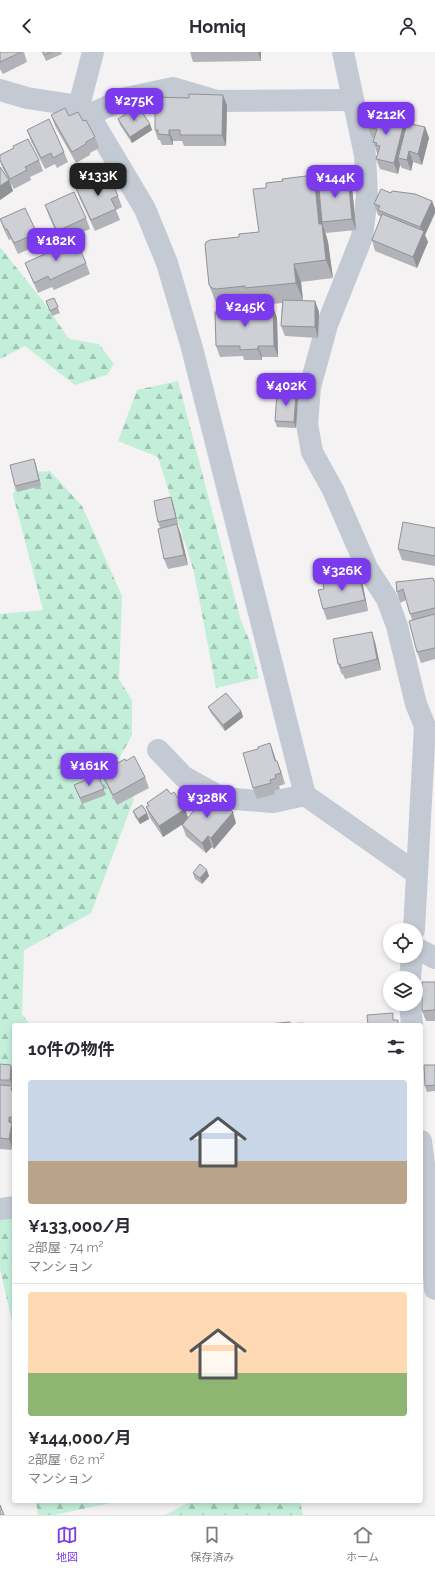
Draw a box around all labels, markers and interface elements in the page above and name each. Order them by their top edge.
icon: back [16,15,38,37]
icon: person [397,15,419,37]
text: Homiq [189,16,246,37]
pin: ¥275K [106,88,162,122]
text: ¥275K [114,93,154,108]
pin: ¥212K [358,102,414,136]
text: ¥212K [366,107,406,122]
pin: ¥133K [70,163,126,197]
pin: ¥144K [307,165,363,199]
text: ¥133K [79,168,117,183]
text: ¥144K [315,170,355,185]
pin: ¥182K [28,228,84,262]
text: ¥182K [36,233,76,248]
pin: ¥245K [217,294,273,328]
text: ¥245K [225,299,265,314]
pin: ¥402K [258,373,314,407]
text: ¥402K [266,378,306,393]
pin: ¥326K [314,558,370,592]
text: ¥326K [322,563,362,578]
pin: ¥161K [61,753,117,787]
text: ¥161K [70,758,108,773]
pin: ¥328K [179,785,235,819]
text: ¥328K [187,790,227,805]
map controls [383,923,423,1011]
button: locate [383,923,423,963]
button: layers [383,971,423,1011]
icon: filters [385,1036,407,1058]
text: 10件の物件 [28,1039,115,1059]
icon: home [182,1106,254,1178]
text: ¥133,000/月 [28,1216,131,1236]
text: 2部屋 · 74 m² [28,1240,104,1255]
text: マンション [28,1259,93,1274]
icon: home [182,1318,254,1390]
text: ¥144,000/月 [28,1428,132,1448]
text: 2部屋 · 62 m² [28,1452,105,1467]
text: マンション [28,1471,93,1486]
tab: 地図 [56,1524,78,1564]
tab: 保存済み [190,1524,234,1564]
tab: ホーム [346,1524,379,1564]

